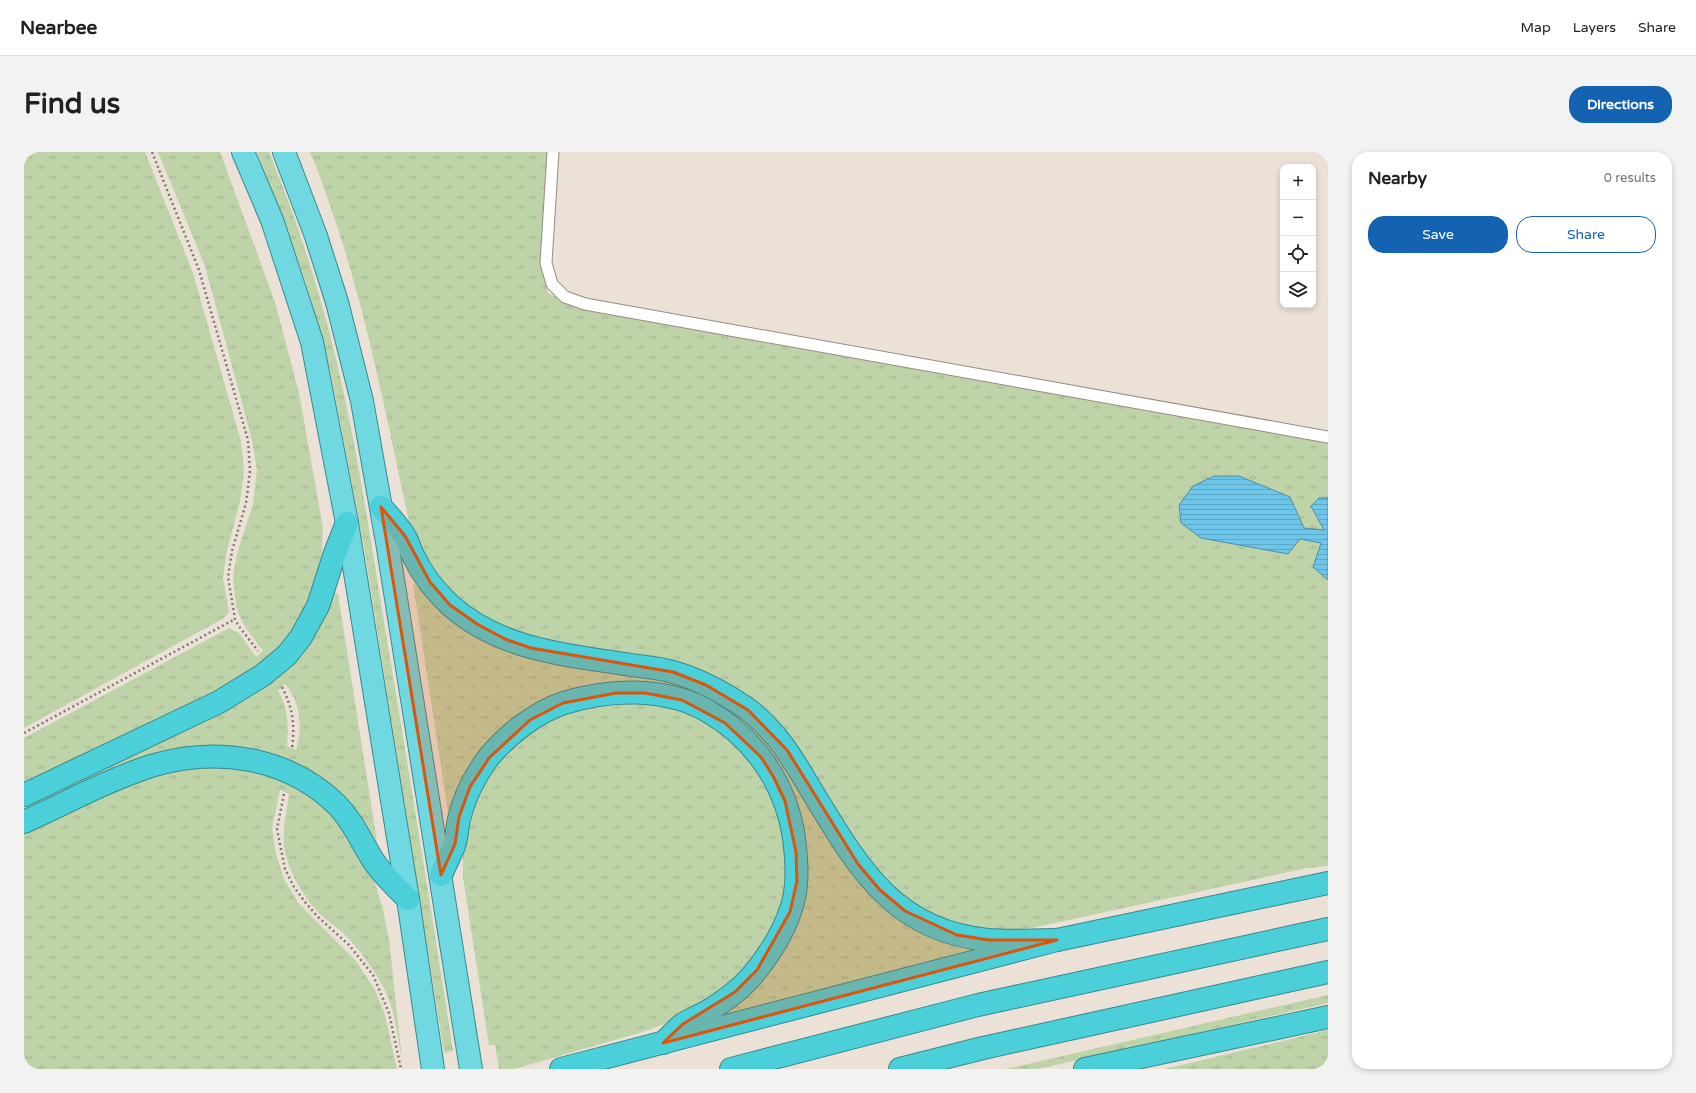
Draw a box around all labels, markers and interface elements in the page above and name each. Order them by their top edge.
text: Nearbee [20,17,97,39]
text: Map [1521,19,1551,36]
text: Layers [1573,19,1616,36]
text: Share [1638,19,1676,36]
button: Directions [1569,86,1672,123]
text: Find us [24,87,120,121]
map controls [1280,164,1316,308]
button: + [1280,164,1316,200]
text: Nearby [1368,168,1427,189]
text: 0 results [1604,170,1656,186]
button: − [1280,200,1316,236]
button: Save [1368,216,1508,253]
button: Share [1516,216,1656,253]
button: locate [1280,236,1316,272]
button: layers [1280,272,1316,308]

